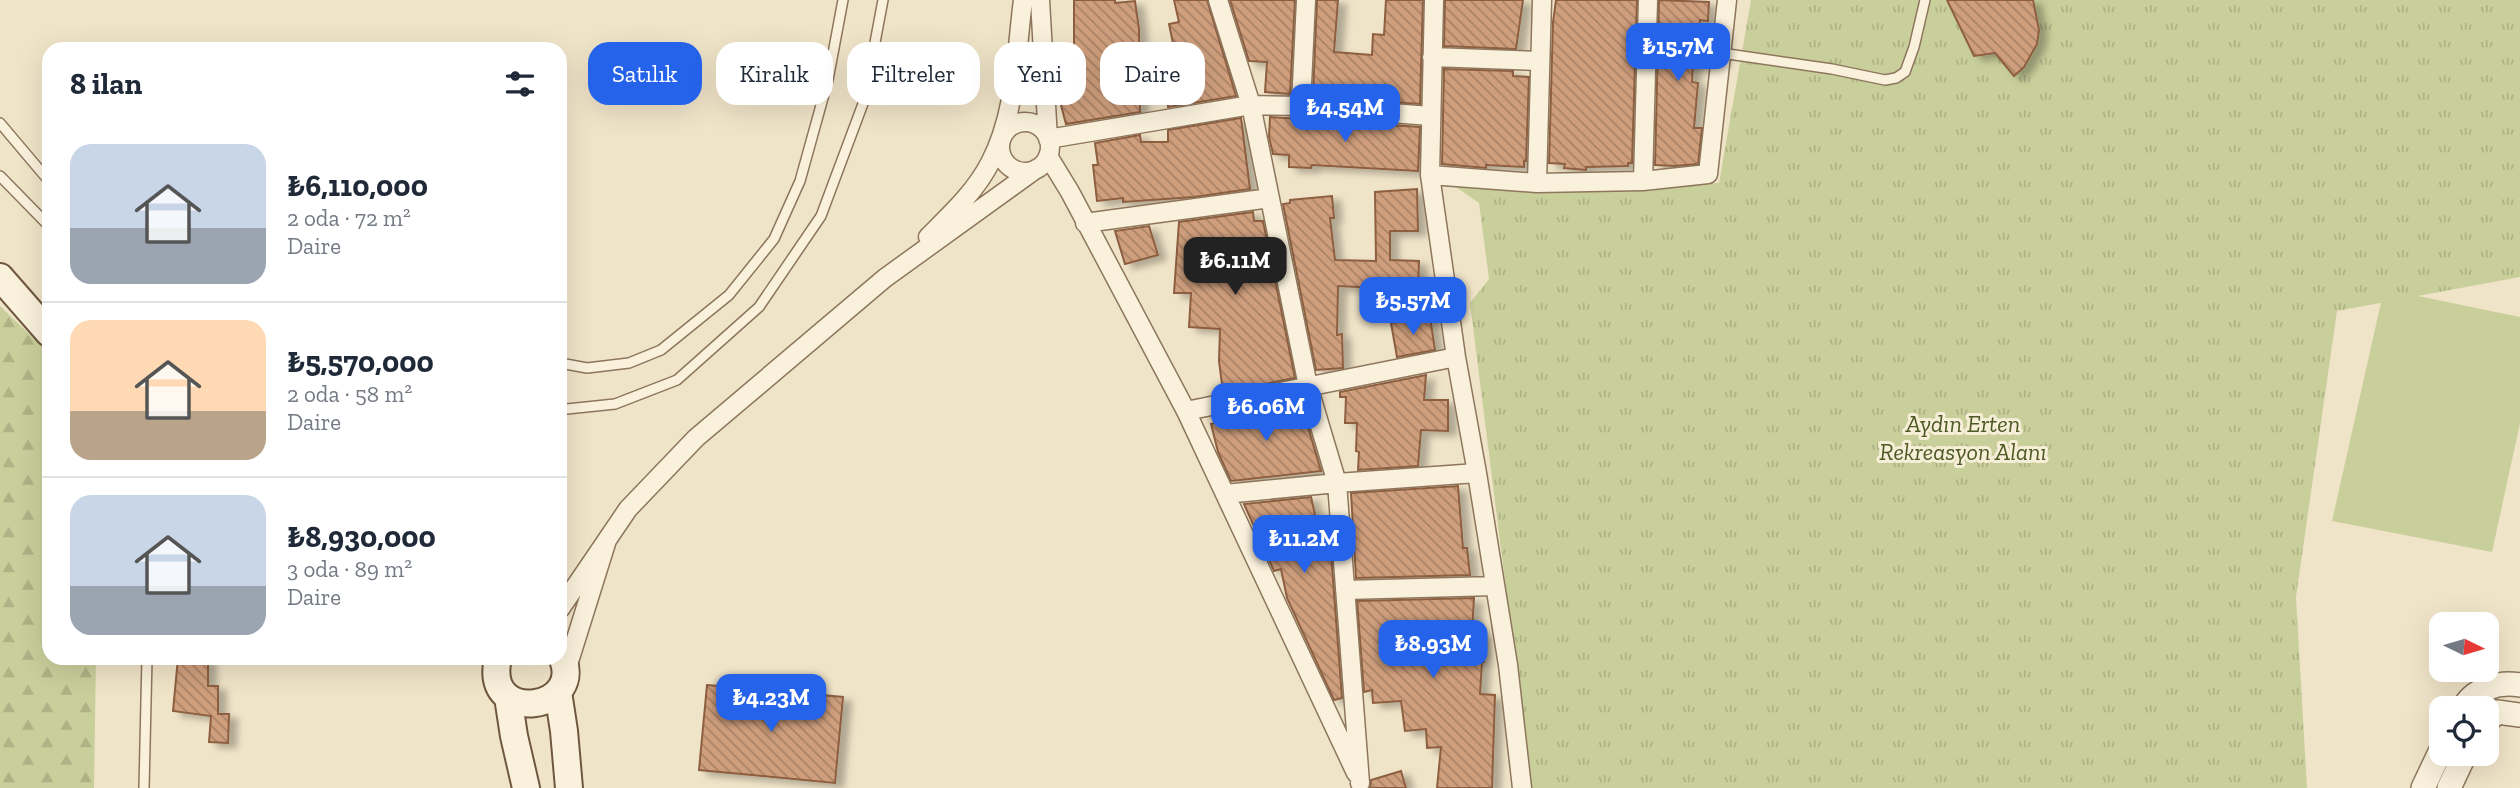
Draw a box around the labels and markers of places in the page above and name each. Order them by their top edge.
pin: ₺15.7M [1621,24,1735,83]
pin: ₺4.54M [1288,85,1402,144]
pin: ₺6.11M [1178,238,1292,297]
pin: ₺5.57M [1356,278,1470,337]
pin: ₺6.06M [1209,384,1323,443]
pin: ₺11.2M [1247,516,1361,575]
pin: ₺8.93M [1376,620,1490,680]
pin: ₺4.23M [714,674,828,734]

